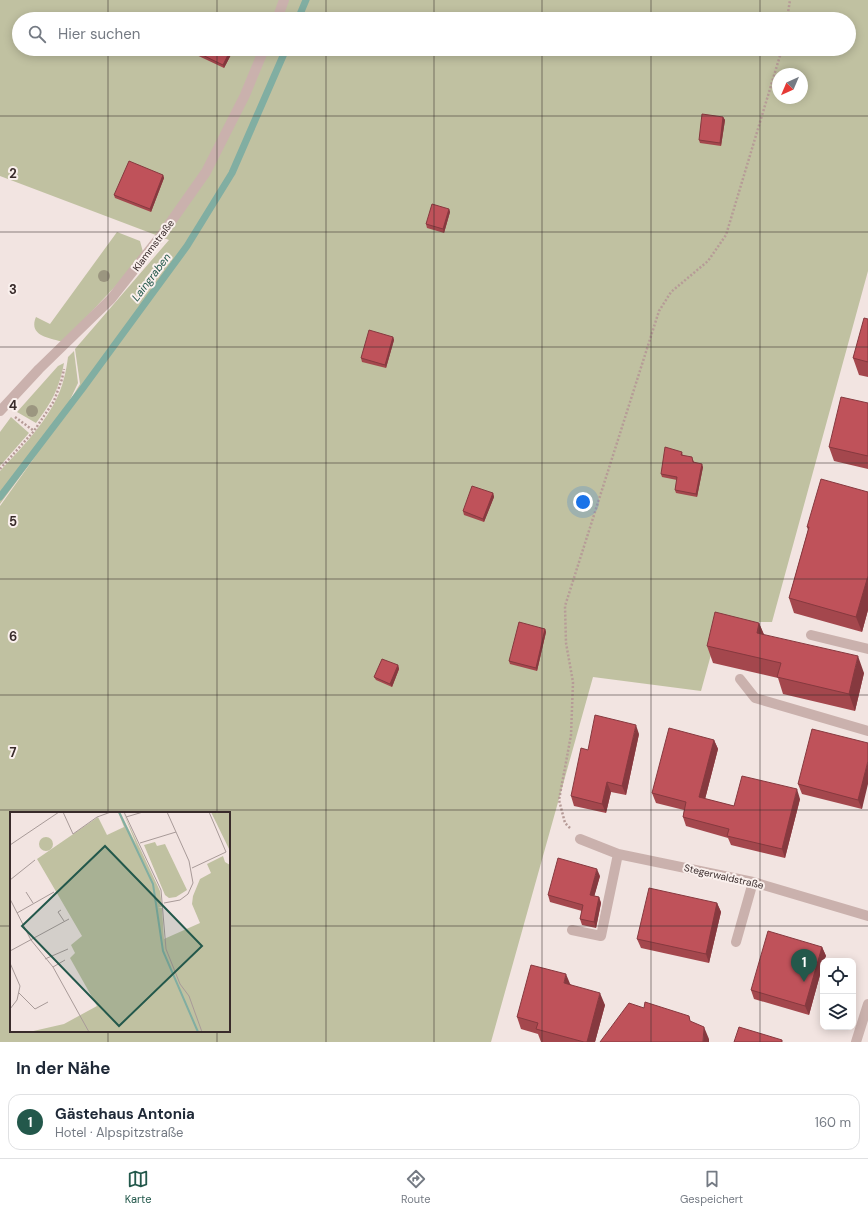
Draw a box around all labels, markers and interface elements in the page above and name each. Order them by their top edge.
search box [12,12,856,56]
icon: search [26,23,48,45]
text: Hier suchen [58,24,140,44]
north arrow [772,68,808,104]
text: 2 [9,165,17,182]
street label: Klammstraße [130,217,177,274]
water label: Laingraben [128,250,174,304]
text: 3 [9,281,17,298]
text: 4 [9,397,17,414]
your location [573,492,593,512]
text: 5 [9,513,17,530]
text: 6 [9,628,17,645]
text: 7 [10,744,17,761]
inset map [10,812,230,1032]
street label: Stegerwaldstraße [683,861,765,892]
pin: 1 [791,949,817,982]
map controls [820,958,856,1030]
button: locate [820,958,856,994]
button: layers [820,994,856,1030]
text: In der Nähe [16,1057,111,1079]
text: Gästehaus Antonia [55,1104,195,1124]
text: 1 [28,1114,32,1131]
text: 160 m [815,1114,851,1131]
text: Hotel · Alpspitzstraße [55,1124,184,1141]
tab: Karte [125,1168,151,1206]
tab: Route [401,1168,430,1206]
tab: Gespeichert [680,1168,743,1206]

